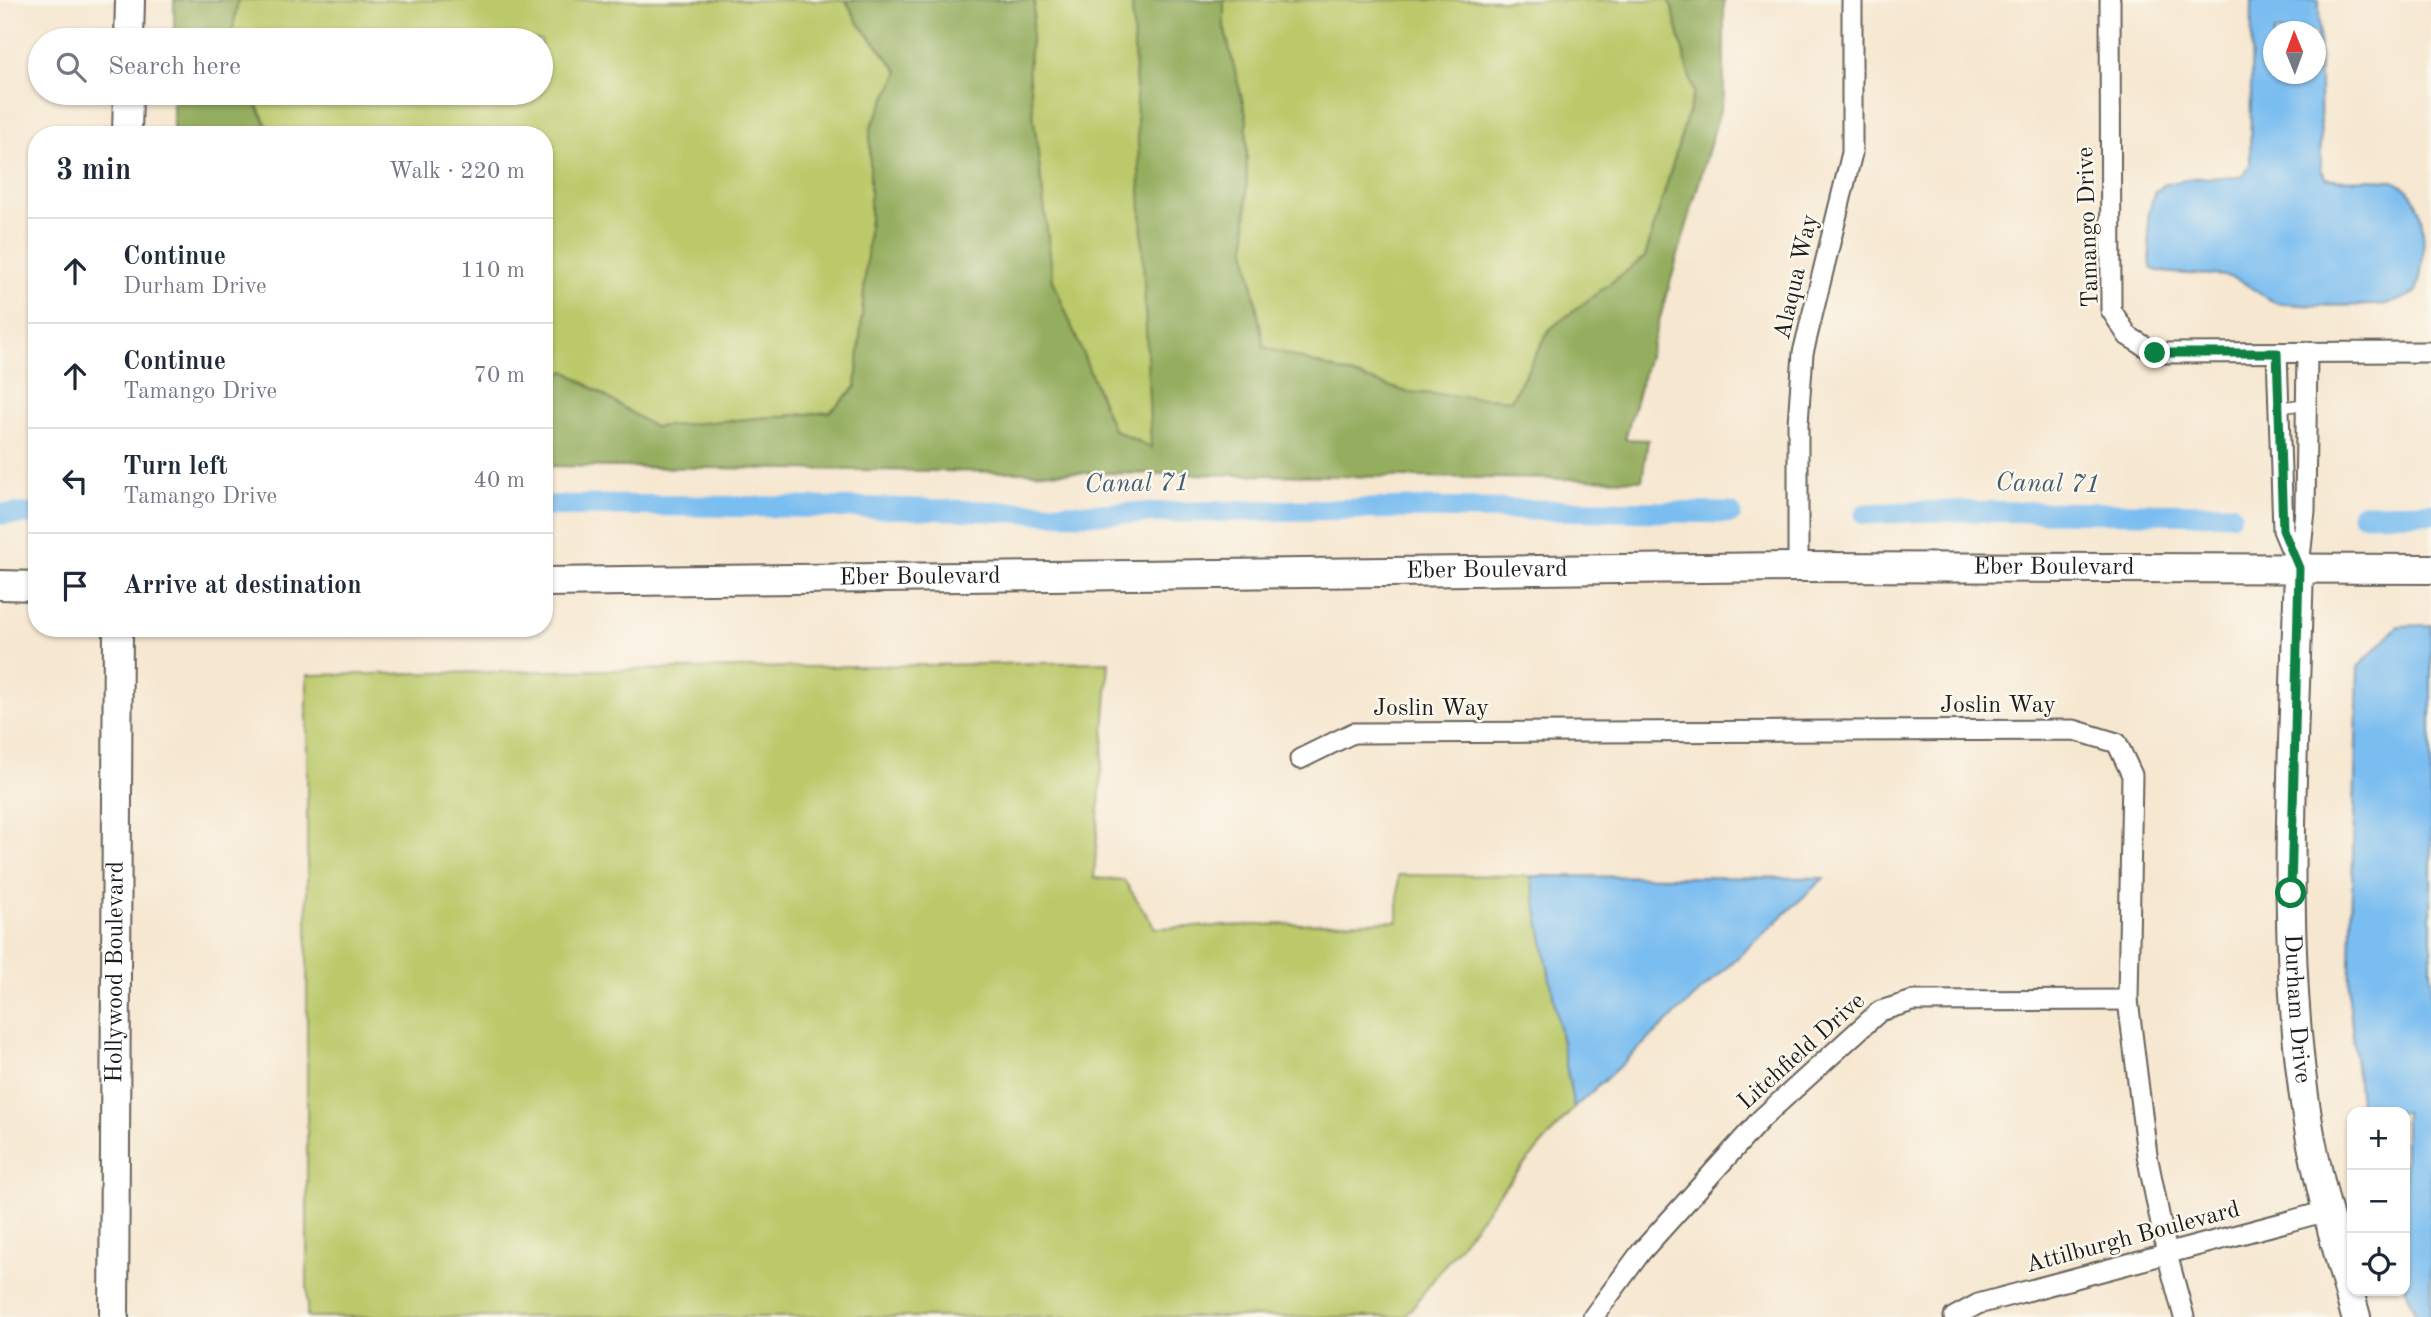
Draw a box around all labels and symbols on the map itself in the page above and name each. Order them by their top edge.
north arrow [2263,21,2326,84]
street label: Tamango Drive [2074,146,2104,308]
street label: Alaqua Way [1771,212,1823,342]
route end [2139,337,2170,368]
water label: Canal 71 [1084,470,1190,498]
water label: Canal 71 [1995,470,2101,498]
street label: Eber Boulevard [1973,556,2135,580]
street label: Eber Boulevard [1406,558,1568,584]
street label: Eber Boulevard [839,565,1001,590]
street label: Joslin Way [1940,694,2056,718]
street label: Joslin Way [1373,697,1489,721]
street label: Hollywood Boulevard [103,861,129,1083]
route start [2275,877,2306,908]
street label: Durham Drive [2279,934,2314,1085]
street label: Litchfield Drive [1734,989,1870,1115]
street label: Attilburgh Boulevard [2023,1198,2243,1278]

